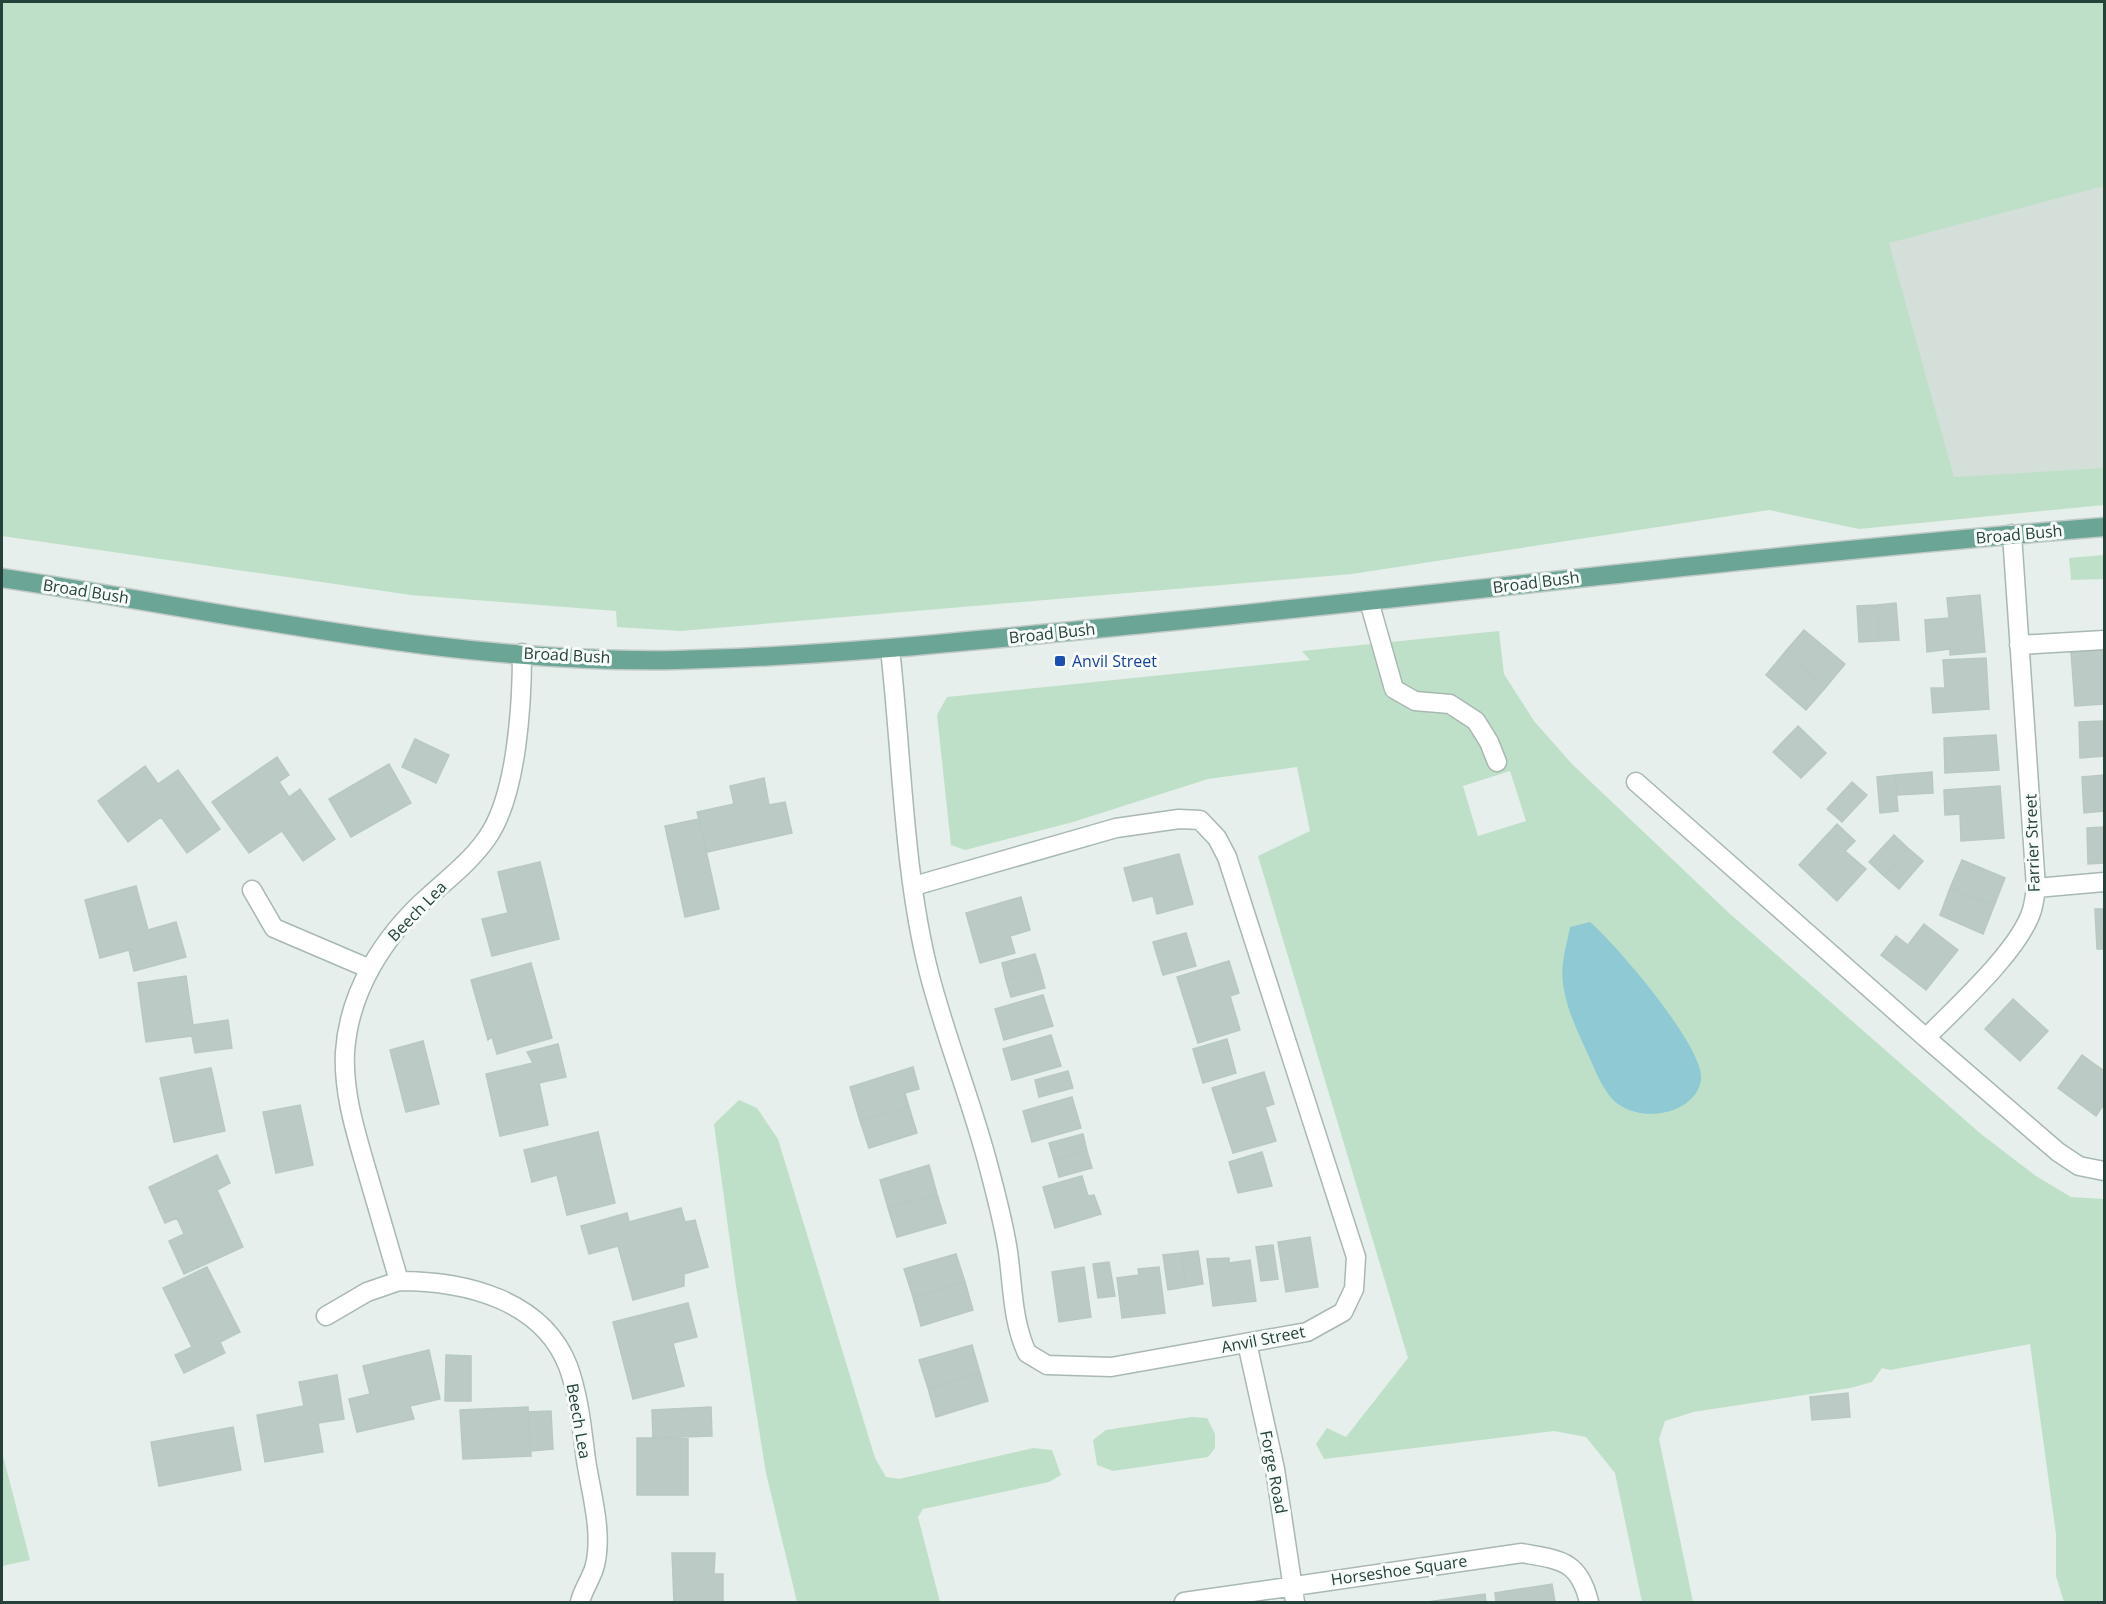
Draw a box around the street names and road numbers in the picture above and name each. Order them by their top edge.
street label: Broad Bush [1975,519,2063,549]
street label: Broad Bush [1492,566,1580,598]
street label: Broad Bush [41,573,131,609]
street label: Broad Bush [1008,618,1096,648]
street label: Broad Bush [523,642,611,668]
street label: Farrier Street [2019,793,2045,893]
street label: Beech Lea [383,876,451,946]
street label: Anvil Street [1219,1320,1307,1358]
street label: Beech Lea [562,1382,596,1460]
street label: Forge Road [1255,1428,1293,1516]
street label: Horseshoe Square [1329,1550,1469,1590]

